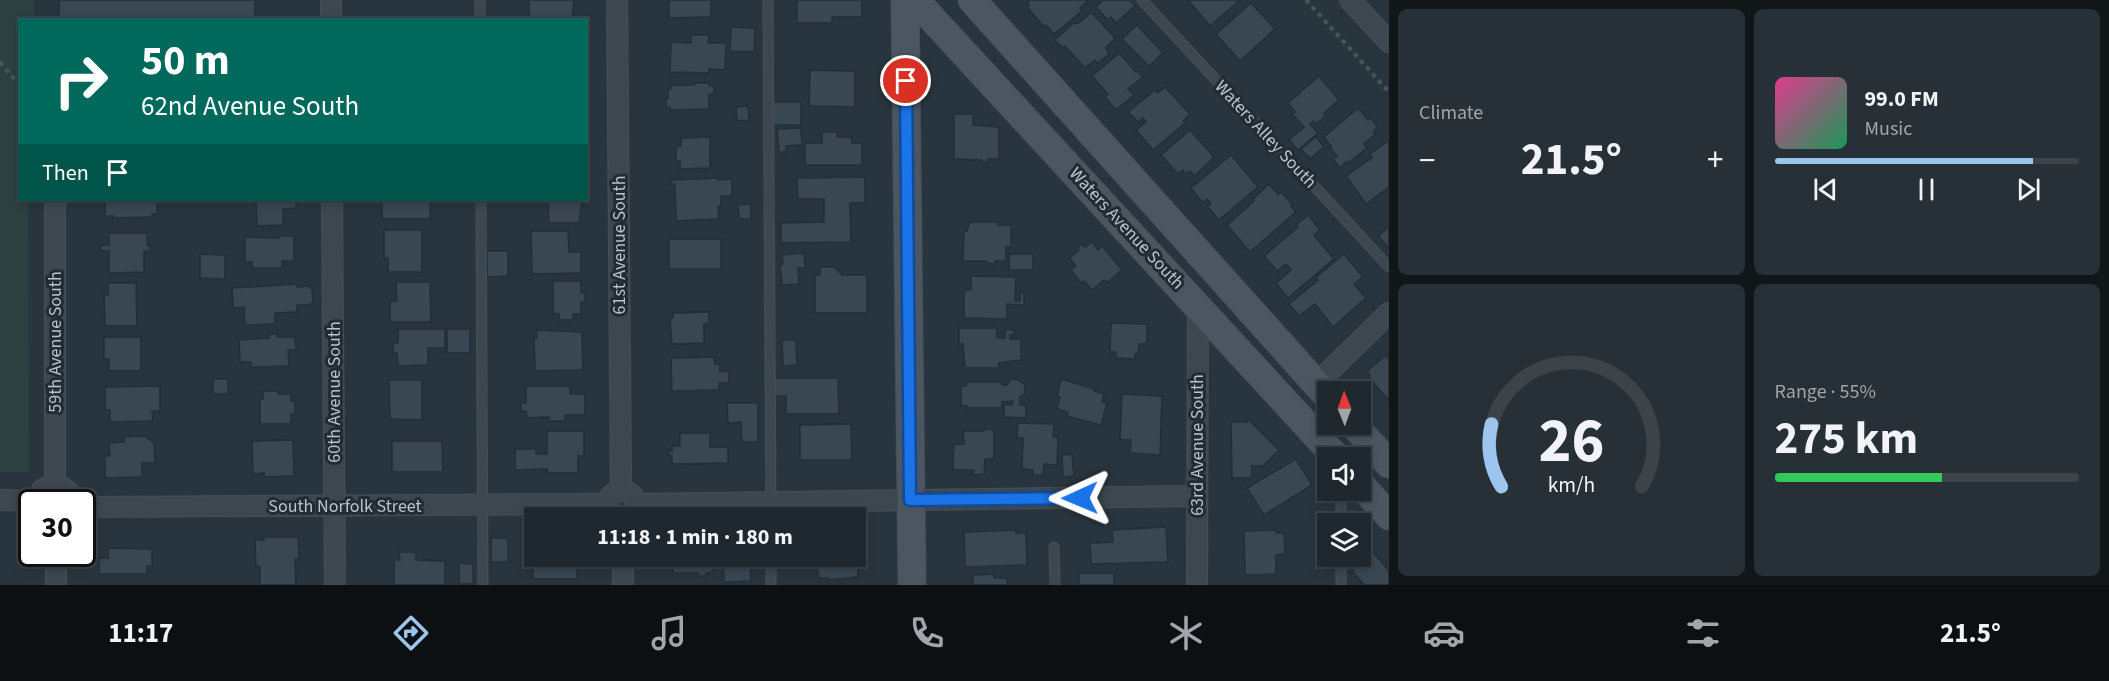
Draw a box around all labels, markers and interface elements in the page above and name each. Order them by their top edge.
text: 50 m [141,31,230,91]
icon: right [42,42,120,120]
pin [880,55,931,106]
icon: arrive [889,64,922,97]
street label: Waters Alley South [1209,75,1322,194]
text: 99.0 FM [1865,83,1939,115]
text: 62nd Avenue South [141,87,359,126]
text: Climate [1419,99,1483,127]
text: Music [1865,115,1912,143]
text: 21.5° [1521,128,1622,192]
text: − [1419,137,1435,184]
text: + [1707,137,1724,184]
icon: arrive [101,156,134,189]
text: Then [42,157,89,189]
street label: Waters Avenue South [1063,162,1190,295]
icon: previous [1809,173,1842,206]
icon: pause [1910,173,1943,206]
icon: next [2012,173,2045,206]
street label: 61st Avenue South [607,176,632,314]
street label: 59th Avenue South [43,271,68,413]
street label: 60th Avenue South [322,321,347,463]
street label: 63rd Avenue South [1185,374,1210,516]
text: Range · 55% [1775,378,1876,406]
north arrow [1317,381,1371,435]
map controls [1317,381,1371,567]
text: 26 [1538,397,1604,486]
text: 275 km [1775,407,1918,471]
button: sound [1317,447,1371,501]
position arrow [1048,466,1112,530]
text: km/h [1547,470,1595,501]
speed limit sign: 30 [18,489,96,567]
street label: South Norfolk Street [268,494,422,519]
button: layers [1317,513,1371,567]
text: 11:18 · 1 min · 180 m [597,521,793,553]
icon: directions [390,612,432,654]
icon: music [648,612,690,654]
icon: phone [906,612,948,654]
icon: climate [1165,612,1207,654]
icon: car [1423,612,1465,654]
icon: filters [1682,612,1724,654]
text: 11:17 [108,614,173,653]
text: 21.5° [1940,614,2001,653]

